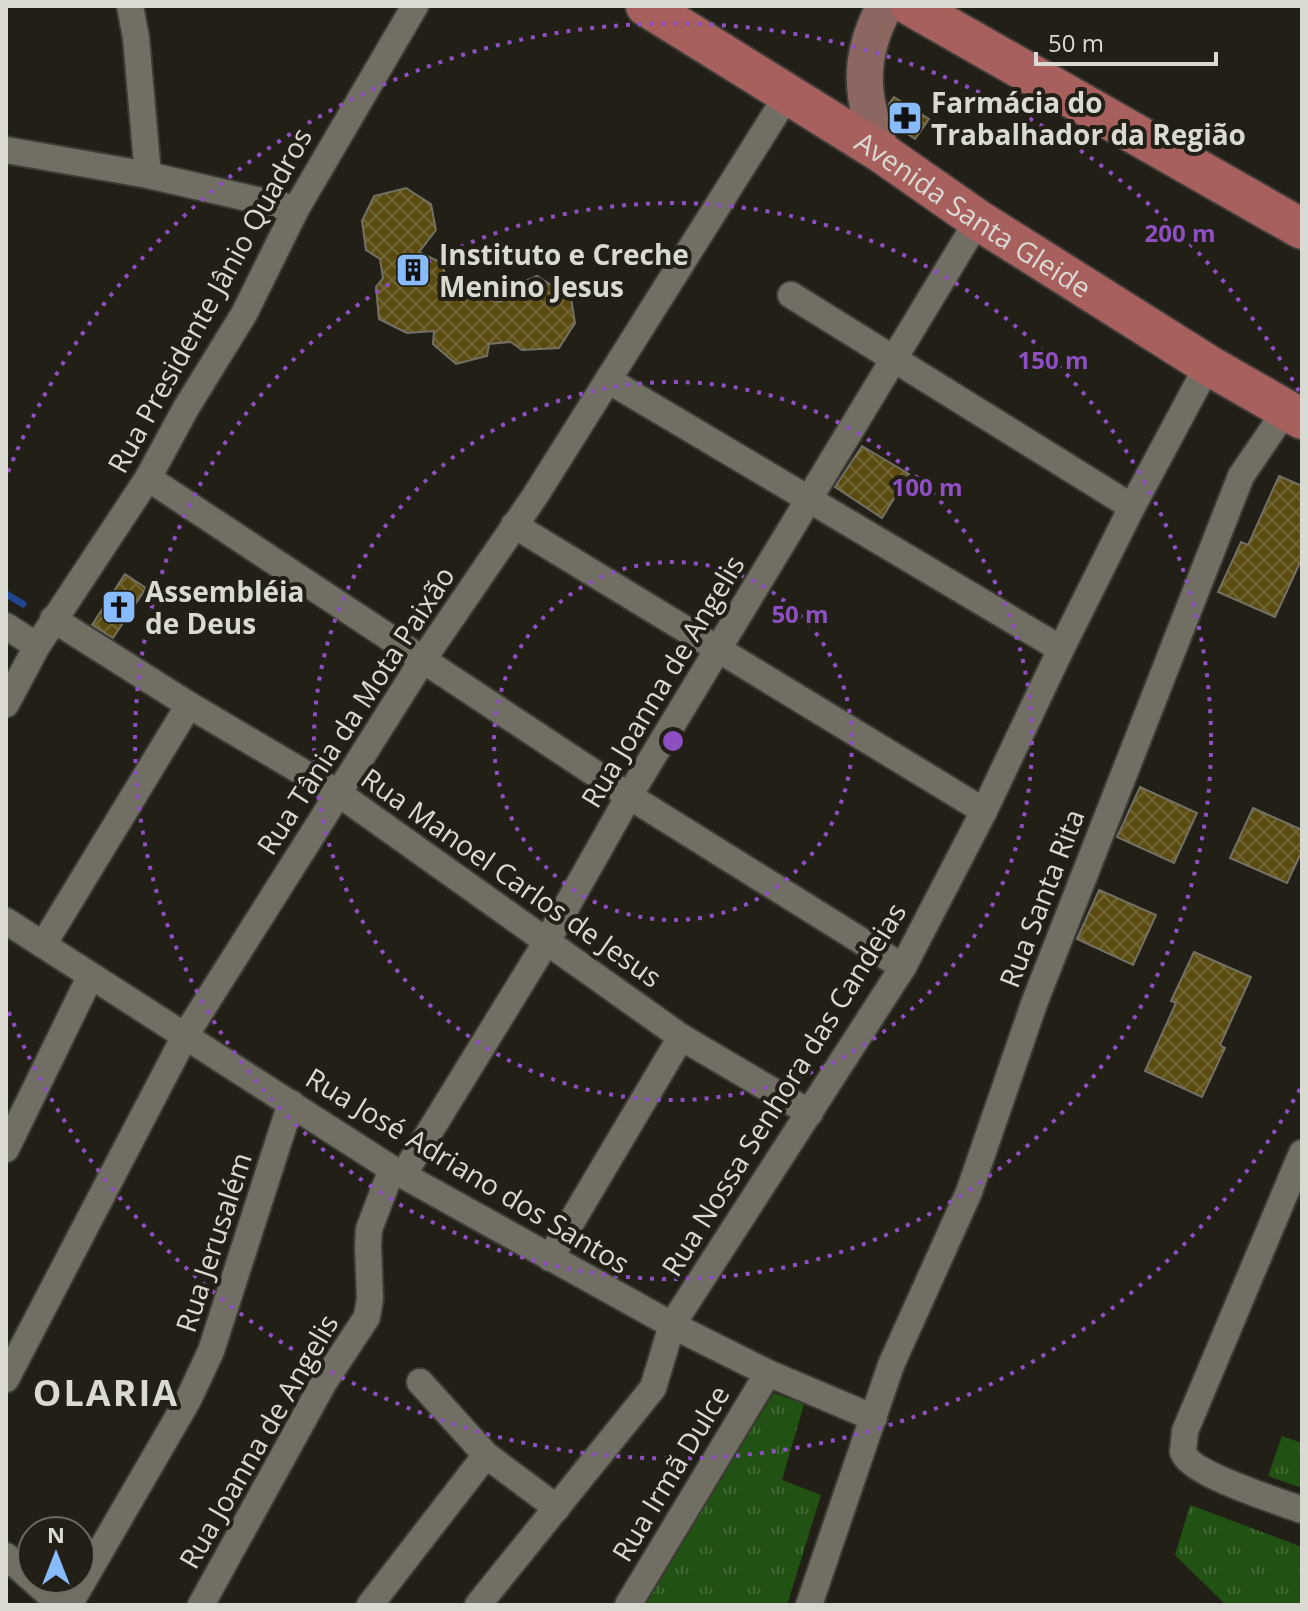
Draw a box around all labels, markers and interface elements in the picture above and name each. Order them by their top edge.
scale bar [1036,16,1216,66]
text: 50 m [1048,26,1104,59]
place label: Farmácia do Trabalhador da Região [931,83,1246,153]
pharmacy icon: Farmácia do Trabalhador da Região [886,99,924,137]
street label: Rua Presidente Jânio Quadros [98,120,320,480]
street label: Avenida Santa Gleide [848,122,1099,306]
text: 200 m [1145,216,1215,249]
place label: Instituto e Creche Menino Jesus [439,235,689,305]
building icon: Instituto e Creche Menino Jesus [394,251,432,289]
text: 150 m [1018,343,1088,376]
text: 100 m [892,470,962,503]
street label: Rua Joanna de Angelis [572,548,752,814]
street label: Rua Tânia da Mota Paixão [247,558,463,862]
place label: Assembléia de Deus [145,572,304,642]
church icon: Assembléia de Deus [100,588,138,626]
text: 50 m [771,597,829,630]
centre of rings [659,727,687,755]
street label: Rua Manoel Carlos de Jesus [354,759,670,995]
street label: Rua Santa Rita [990,803,1092,993]
street label: Rua Nossa Senhora das Candeias [652,895,914,1283]
street label: Rua José Adriano dos Santos [299,1058,637,1282]
street label: Rua Jerusalém [166,1147,260,1337]
street label: Rua Joanna de Angelis [170,1307,346,1575]
district label: OLARIA [33,1368,179,1417]
street label: Rua Irmã Dulce [602,1378,738,1568]
north arrow [16,1515,96,1595]
text: N [47,1519,65,1549]

